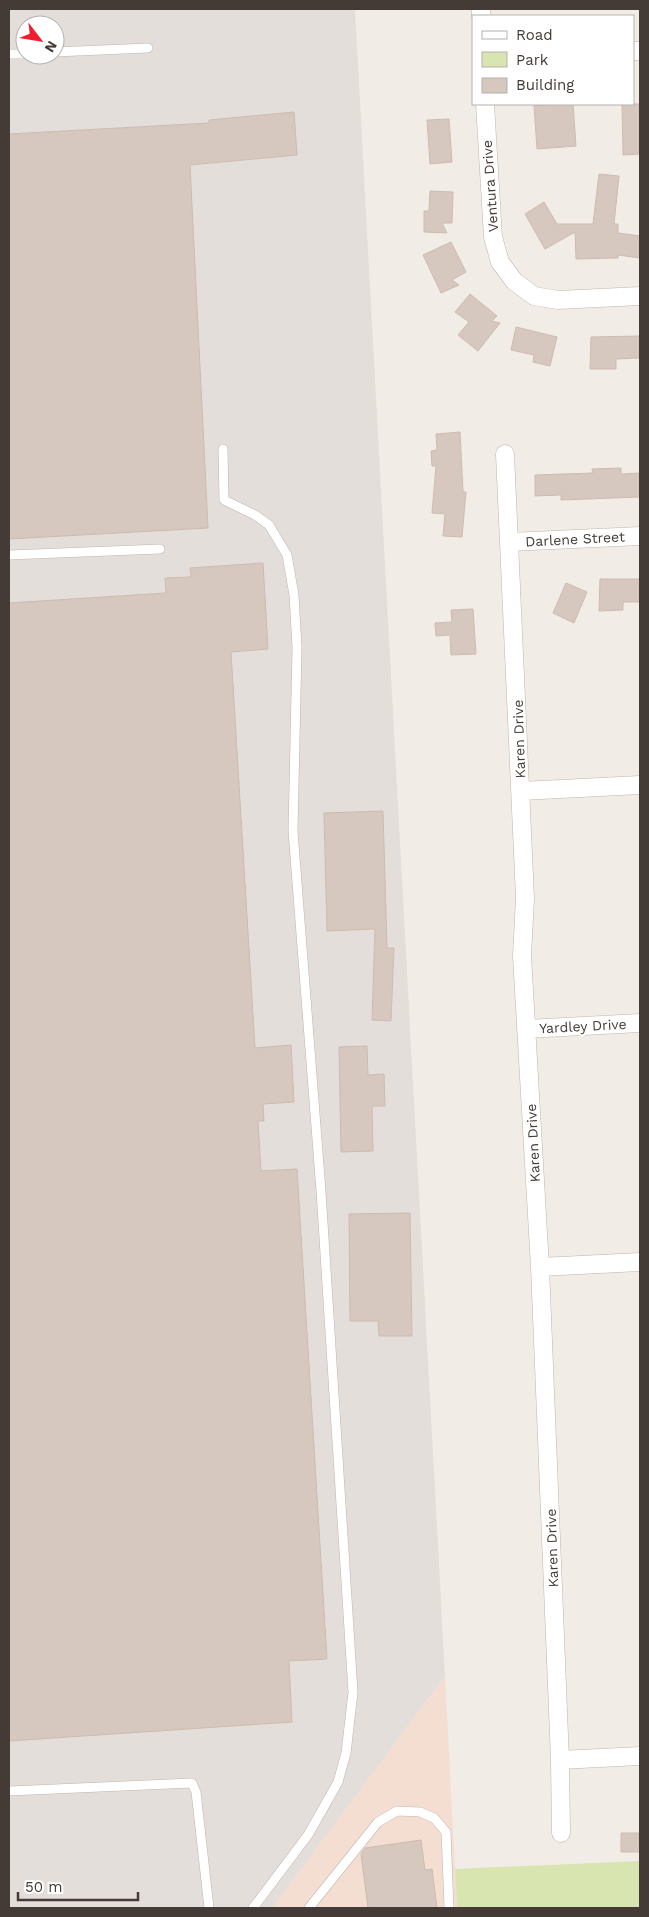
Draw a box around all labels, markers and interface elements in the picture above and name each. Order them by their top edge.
north arrow [15,15,65,65]
legend [472,15,634,105]
text: Road [516,26,553,44]
text: N [42,38,61,55]
text: Park [516,51,549,69]
text: Building [516,76,574,94]
street label: Ventura Drive [479,139,501,233]
street label: Darlene Street [525,528,625,550]
street label: Karen Drive [510,699,528,779]
street label: Yardley Drive [539,1016,627,1036]
street label: Karen Drive [523,1103,543,1183]
street label: Karen Drive [543,1508,561,1588]
scale bar [18,1870,138,1902]
text: 50 m [25,1878,62,1896]

